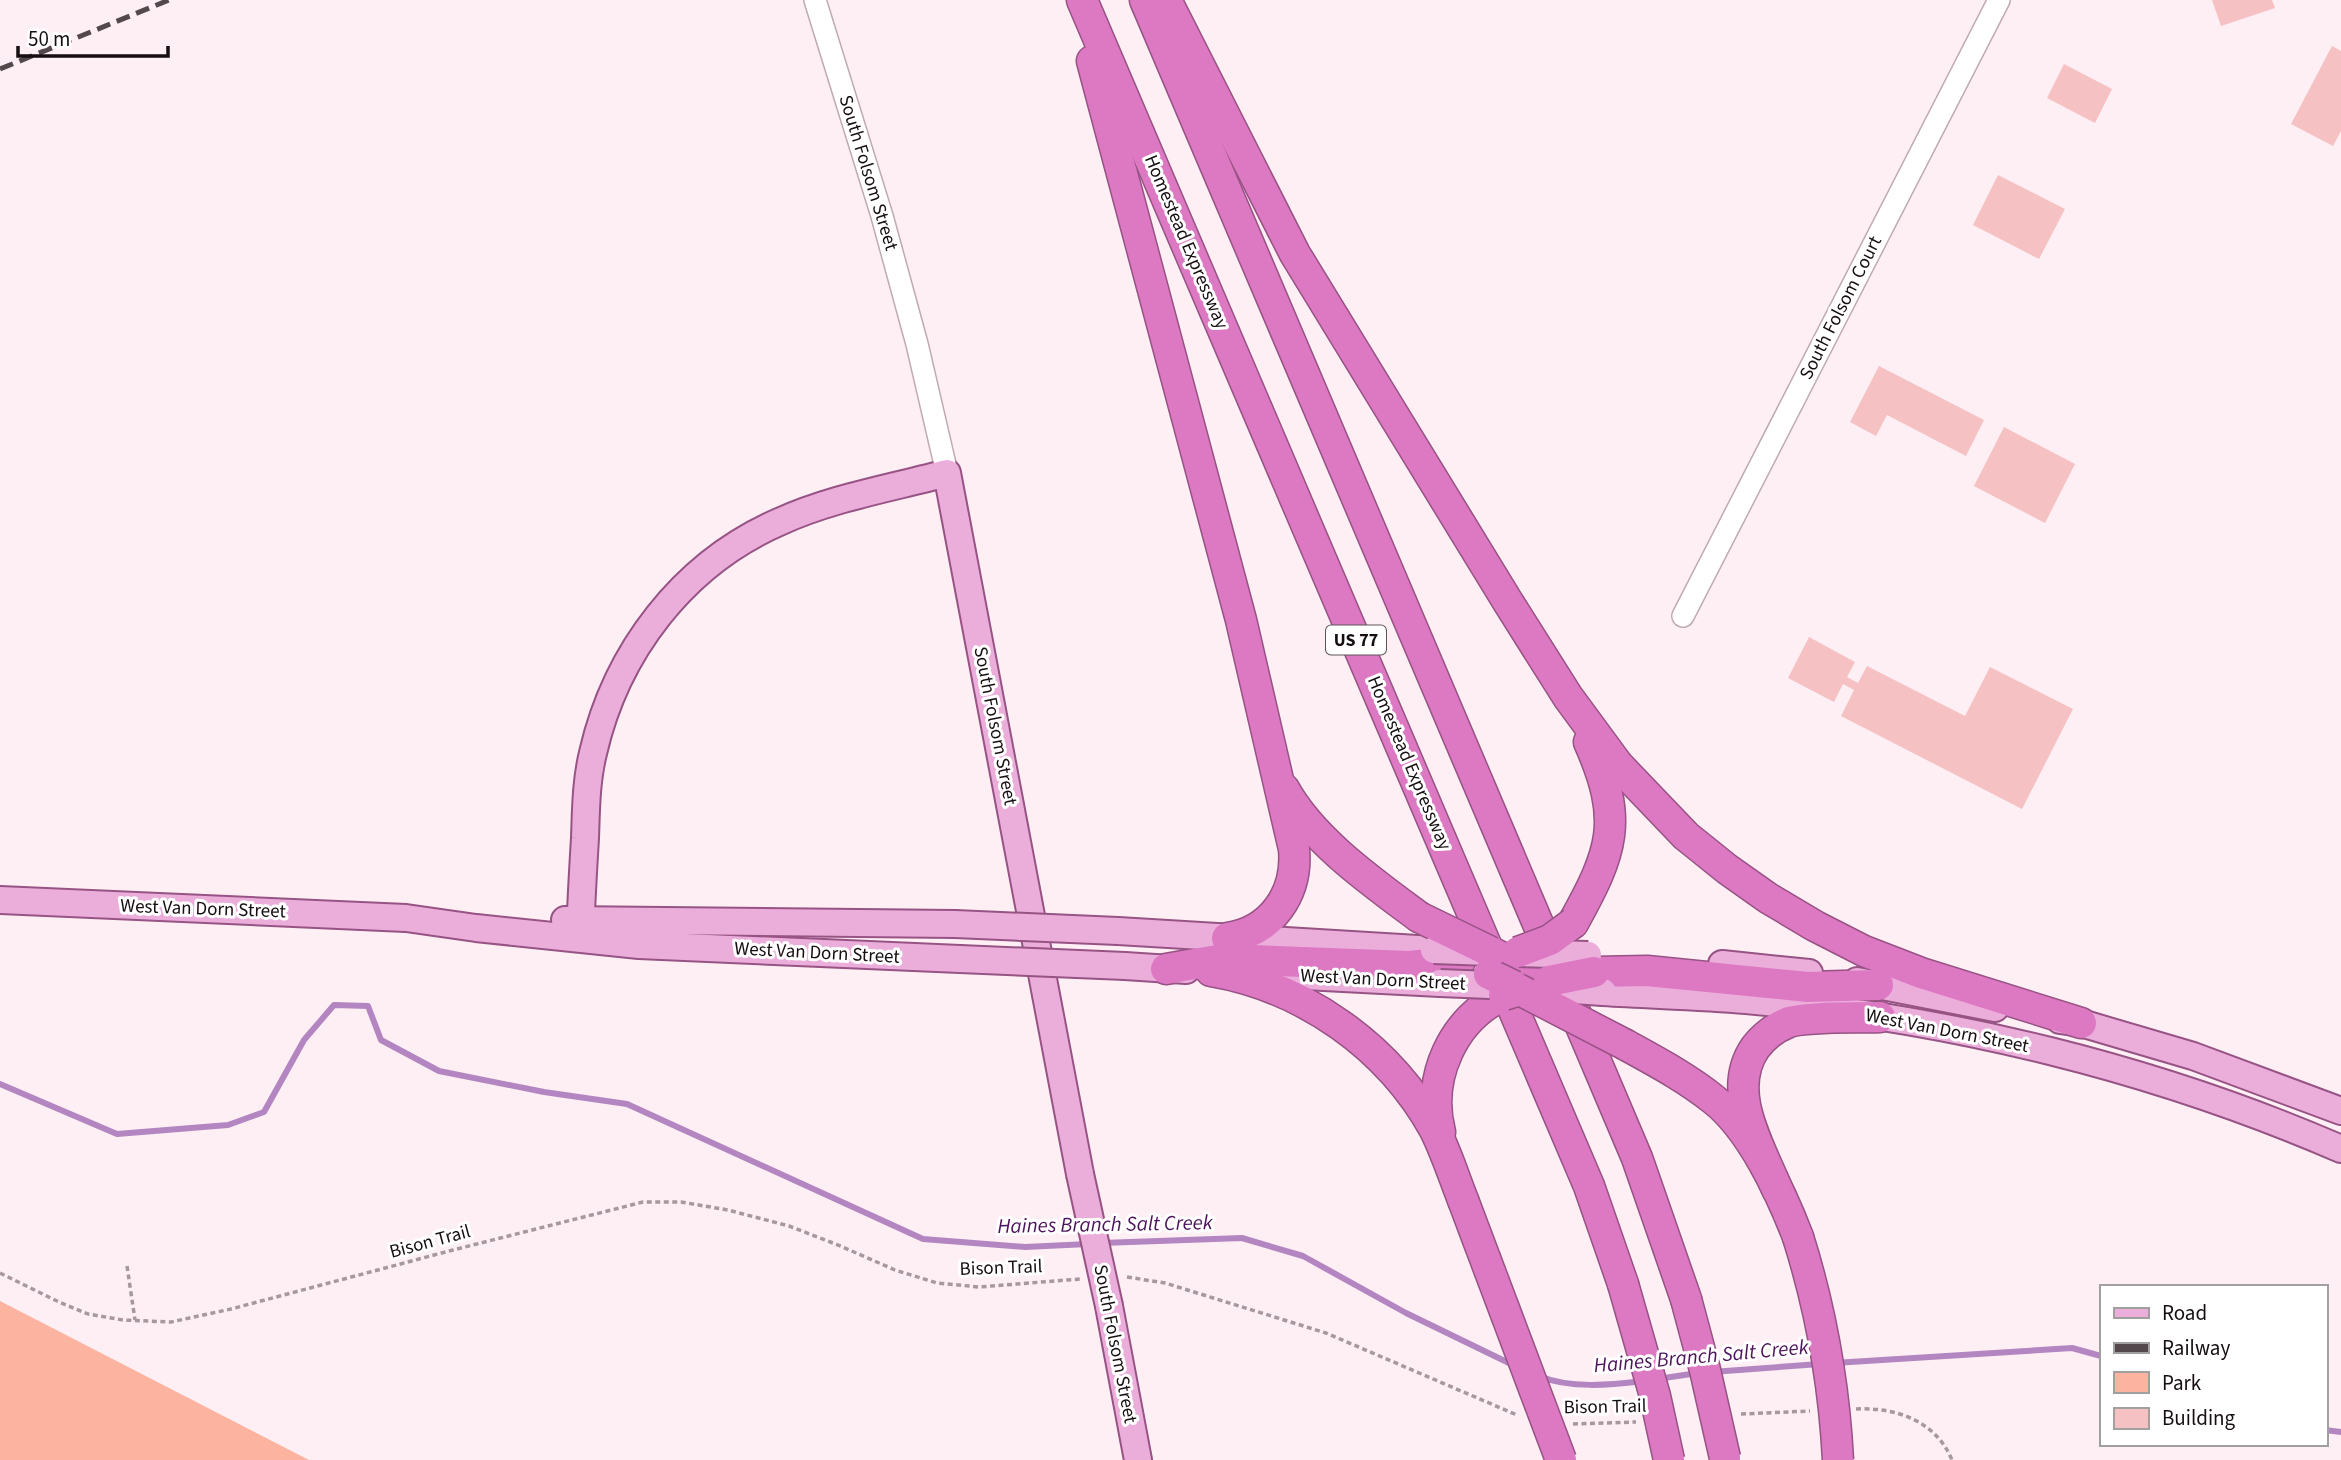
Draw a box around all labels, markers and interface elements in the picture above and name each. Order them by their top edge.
scale bar [18,14,168,58]
text: 50 m [28,24,70,54]
street label: South Folsom Street [832,92,905,254]
street label: Homestead Expressway [1137,151,1235,333]
street label: South Folsom Court [1793,231,1889,384]
road number: US 77 [1326,626,1386,654]
street label: South Folsom Street [966,644,1024,808]
street label: Homestead Expressway [1360,672,1458,854]
street label: West Van Dorn Street [120,893,287,925]
street label: West Van Dorn Street [734,935,901,971]
street label: West Van Dorn Street [1300,962,1467,998]
street label: West Van Dorn Street [1863,1002,2031,1060]
water label: Haines Branch Salt Creek [997,1207,1214,1241]
street label: Bison Trail [386,1218,474,1266]
street label: Bison Trail [959,1253,1043,1283]
street label: South Folsom Street [1086,1262,1144,1426]
legend [2100,1285,2327,1446]
text: Road [2162,1298,2207,1328]
water label: Haines Branch Salt Creek [1592,1332,1811,1380]
text: Railway [2162,1333,2230,1363]
text: Park [2162,1368,2202,1398]
street label: Bison Trail [1563,1393,1647,1421]
text: Building [2162,1403,2236,1433]

